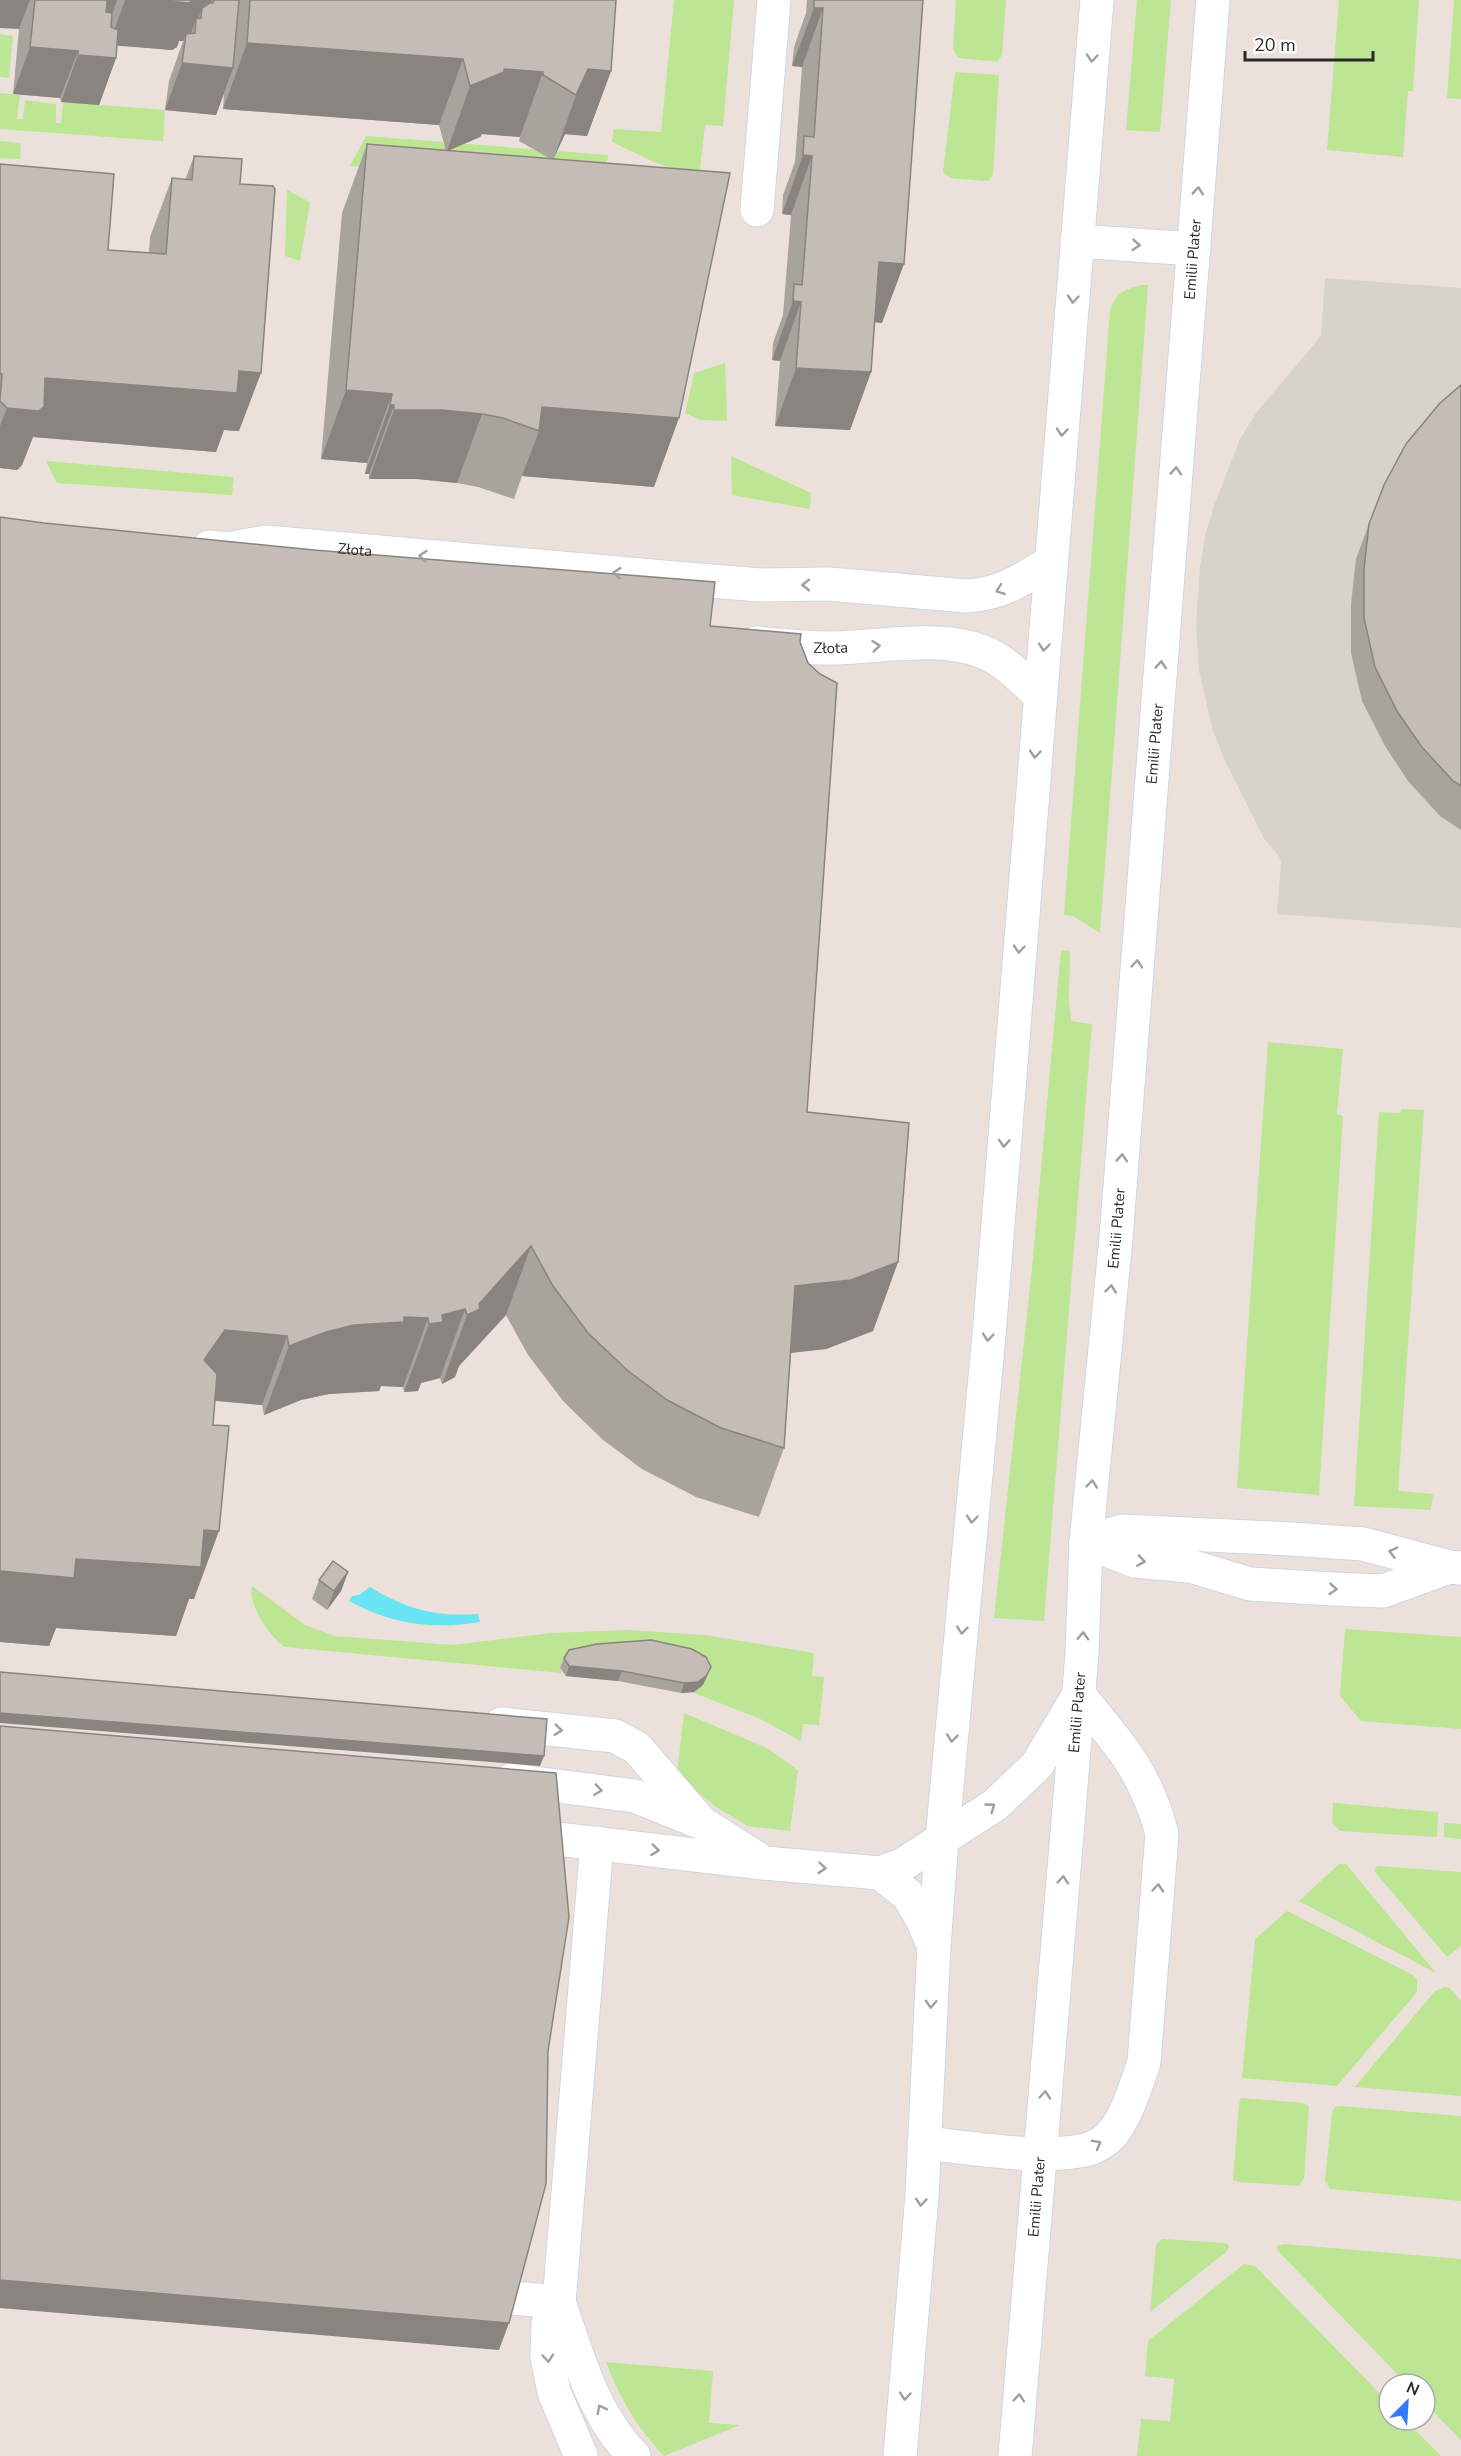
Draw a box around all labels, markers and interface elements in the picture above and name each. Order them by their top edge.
scale bar [1245,24,1372,62]
text: 20 m [1254,33,1296,57]
one-way arrow [1086,54,1099,63]
one-way arrow [1191,186,1204,195]
street label: Emilii Plater [1180,218,1206,300]
one-way arrow [1131,238,1140,251]
one-way arrow [1067,295,1080,304]
one-way arrow [1056,427,1069,436]
one-way arrow [1169,466,1182,475]
street label: Złota [337,538,373,561]
one-way arrow [418,550,427,563]
one-way arrow [613,567,622,580]
one-way arrow [802,579,811,591]
one-way arrow [995,583,1006,596]
street label: Złota [813,637,848,658]
one-way arrow [871,640,880,653]
one-way arrow [1038,643,1051,652]
one-way arrow [1154,660,1167,669]
street label: Emilii Plater [1142,702,1168,785]
one-way arrow [1029,750,1042,759]
one-way arrow [1013,944,1026,953]
one-way arrow [1131,960,1144,969]
one-way arrow [997,1139,1010,1148]
one-way arrow [1115,1154,1128,1163]
street label: Emilii Plater [1103,1187,1130,1270]
one-way arrow [1104,1285,1117,1294]
one-way arrow [982,1333,995,1342]
one-way arrow [1085,1479,1098,1488]
one-way arrow [966,1514,979,1523]
one-way arrow [1388,1547,1398,1559]
one-way arrow [1136,1554,1146,1567]
one-way arrow [1328,1582,1337,1595]
one-way arrow [956,1626,969,1635]
one-way arrow [1076,1632,1089,1641]
street label: Emilii Plater [1064,1671,1090,1754]
one-way arrow [554,1723,563,1736]
one-way arrow [946,1734,959,1743]
one-way arrow [593,1784,602,1796]
one-way arrow [984,1804,995,1815]
one-way arrow [651,1843,660,1856]
one-way arrow [817,1861,826,1874]
one-way arrow [1056,1876,1069,1885]
one-way arrow [1151,1883,1164,1892]
one-way arrow [924,2000,937,2009]
one-way arrow [1038,2091,1051,2100]
one-way arrow [1091,2140,1101,2151]
street label: Emilii Plater [1023,2155,1050,2238]
one-way arrow [915,2197,928,2206]
one-way arrow [541,2353,554,2363]
north arrow [1377,2372,1437,2432]
text: N [1403,2377,1423,2402]
one-way arrow [899,2392,912,2401]
one-way arrow [1013,2393,1026,2402]
one-way arrow [596,2404,608,2415]

